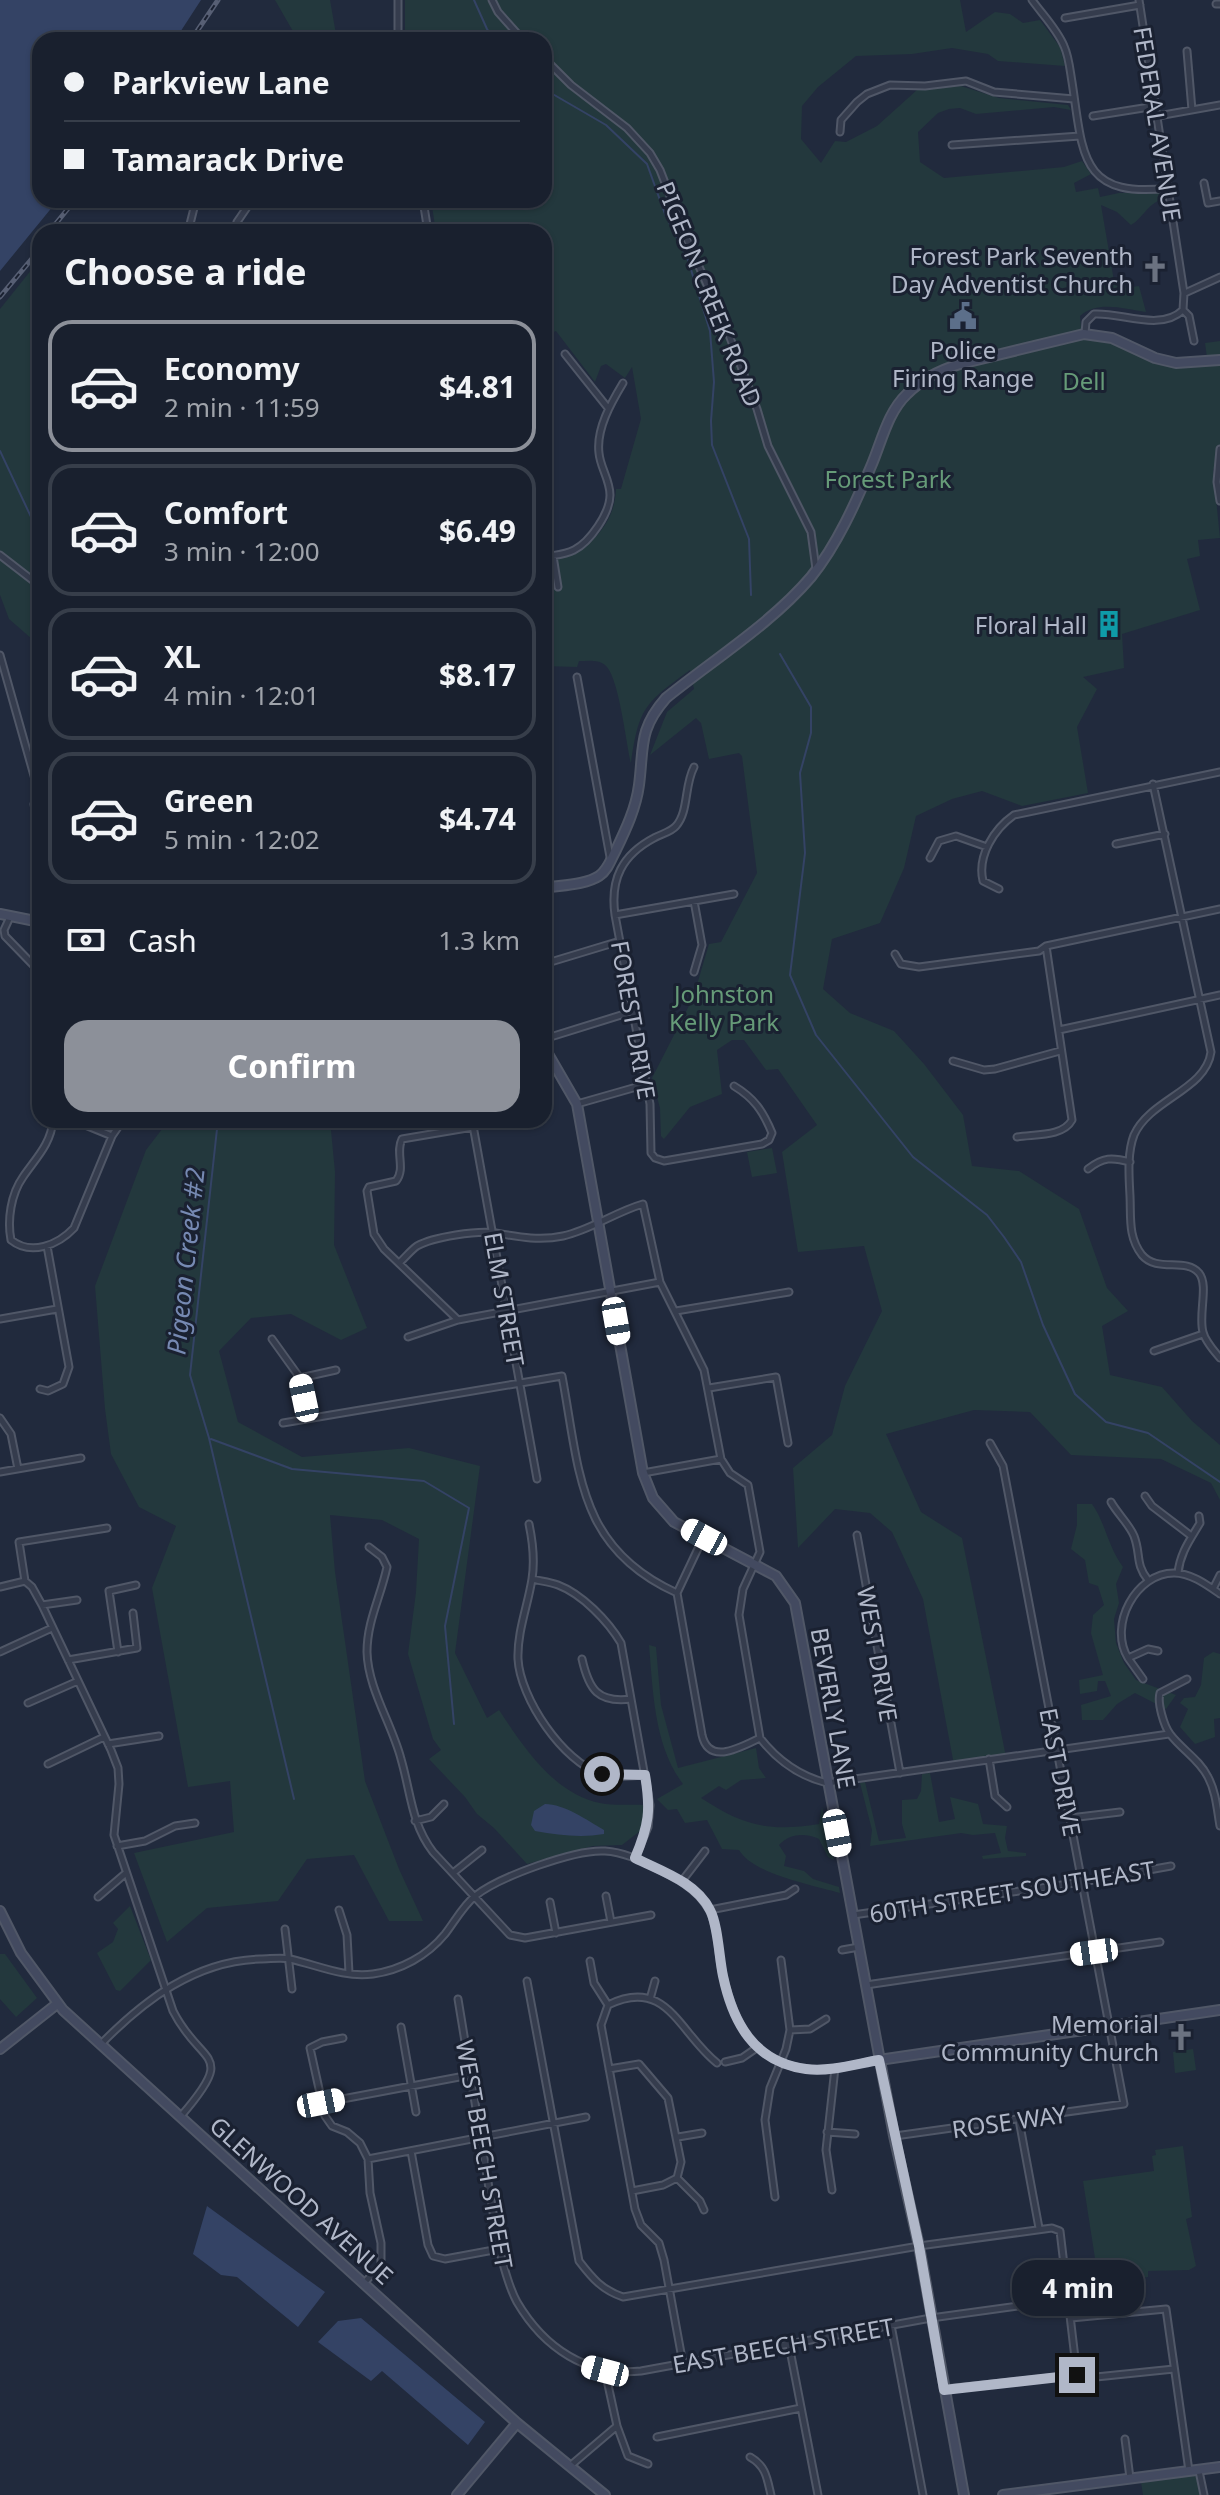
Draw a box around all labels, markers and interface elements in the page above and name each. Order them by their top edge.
street label: FEDERAL AVENUE [1126,24,1190,224]
text: Parkview Lane [112,62,330,103]
text: Tamarack Drive [112,139,344,180]
street label: PIGEON CREEK ROAD [650,176,770,412]
place label: Forest Park Seventh Day Adventist Church [891,239,1133,300]
text: Choose a ride [64,247,306,296]
church icon: Forest Park Seventh Day Adventist Church [1140,254,1170,284]
public building icon: Police Firing Range [948,301,978,331]
place label: Police Firing Range [892,333,1034,394]
text: Economy [164,348,300,389]
icon: car [68,350,140,422]
park label: Dell [1062,364,1106,397]
text: $4.81 [439,366,516,407]
text: 2 min · 11:59 [164,389,320,425]
park label: Forest Park [824,462,952,495]
text: Comfort [164,492,288,533]
icon: car [68,494,140,566]
text: $6.49 [439,510,516,551]
text: 3 min · 12:00 [164,533,320,569]
place label: Floral Hall [975,608,1087,641]
building icon: Floral Hall [1094,609,1124,639]
text: XL [164,636,201,677]
icon: car [68,638,140,710]
text: $8.17 [439,654,516,695]
text: 4 min · 12:01 [164,677,320,713]
text: Green [164,780,254,821]
icon: car [68,782,140,854]
text: $4.74 [439,798,516,839]
text: 5 min · 12:02 [164,821,320,857]
icon: cash [64,918,108,962]
text: Cash [128,920,197,961]
text: 1.3 km [438,922,520,958]
street label: FOREST DRIVE [604,938,664,1102]
park label: Johnston Kelly Park [669,977,779,1038]
button: Confirm [64,1020,520,1112]
water label: Pigeon Creek #2 [157,1166,213,1356]
street label: ELM STREET [477,1229,533,1369]
car [600,1295,632,1347]
car [287,1372,321,1424]
car [677,1515,731,1559]
street label: WEST DRIVE [850,1584,906,1724]
street label: BEVERLY LANE [804,1625,864,1791]
street label: EAST DRIVE [1032,1705,1090,1839]
route start [584,1756,620,1792]
car [821,1807,853,1859]
street label: 60TH STREET SOUTHEAST [867,1852,1158,1930]
car [1069,1937,1119,1967]
place label: Memorial Community Church [941,2007,1159,2068]
church icon: Memorial Community Church [1166,2022,1196,2052]
street label: WEST BEECH STREET [449,2037,521,2271]
car [295,2087,347,2119]
street label: ROSE WAY [950,2097,1069,2145]
street label: GLENWOOD AVENUE [203,2109,401,2291]
callout: 4 min [1011,2259,1143,2315]
text: 4 min [1042,2270,1114,2306]
street label: EAST BEECH STREET [670,2309,897,2381]
car [579,2353,631,2389]
route end [1059,2357,1095,2393]

